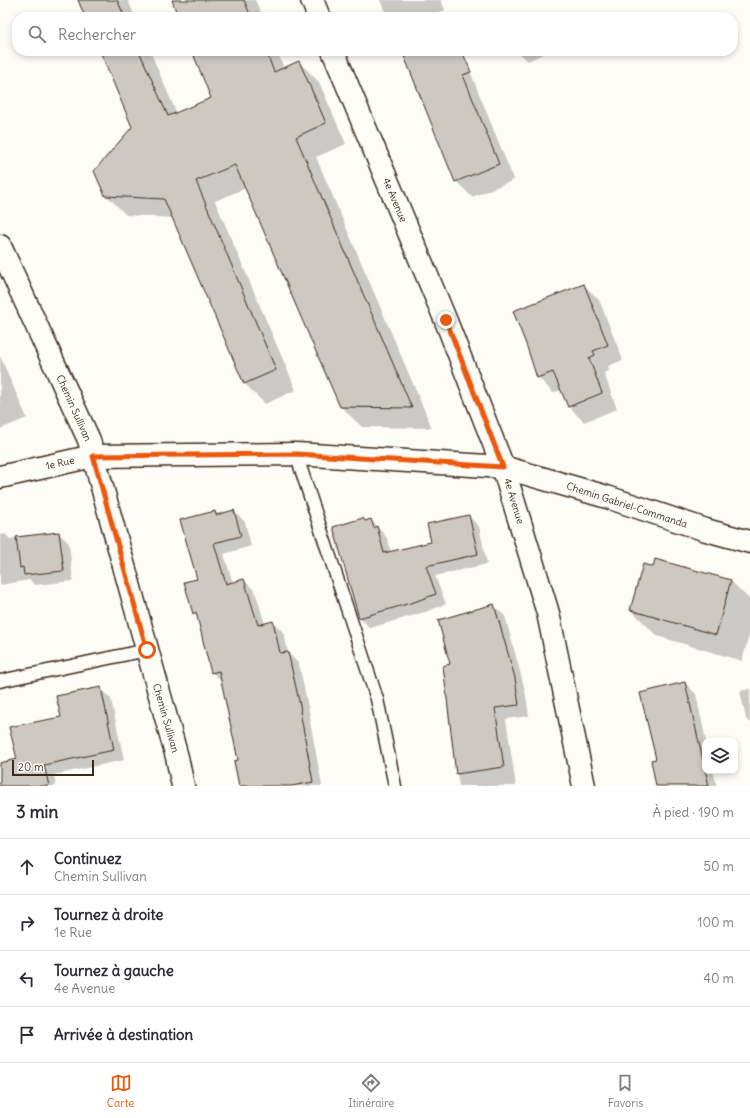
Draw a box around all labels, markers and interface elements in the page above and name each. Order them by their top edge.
search box [12,12,738,56]
icon: search [26,23,48,45]
text: Rechercher [58,25,136,44]
street label: 4e Avenue [380,176,410,224]
route end [437,311,455,329]
street label: Chemin Sullivan [54,373,95,443]
street label: 1e Rue [44,454,76,472]
street label: 4e Avenue [501,477,527,525]
street label: Chemin Gabriel-Commanda [565,479,689,531]
route start [138,641,156,659]
street label: Chemin Sullivan [150,682,182,754]
map controls [702,738,738,774]
button: layers [702,738,738,774]
scale bar [12,758,94,777]
text: 20 m [18,760,44,774]
text: 3 min [16,801,58,823]
text: À pied · 190 m [653,804,734,821]
text: Continuez [54,849,122,868]
icon: ahead [16,856,38,878]
text: 50 m [703,858,734,875]
text: Chemin Sullivan [54,868,147,885]
text: Tournez à droite [54,905,163,924]
icon: right [16,912,38,934]
text: 100 m [697,914,734,931]
text: 1e Rue [54,924,92,941]
text: Tournez à gauche [54,961,174,980]
icon: left [16,968,38,990]
text: 40 m [703,970,734,987]
text: 4e Avenue [54,980,115,997]
icon: arrive [16,1024,38,1046]
text: Arrivée à destination [54,1025,193,1044]
tab: Carte [107,1072,134,1110]
tab: Itinéraire [348,1072,394,1110]
tab: Favoris [608,1072,643,1110]

